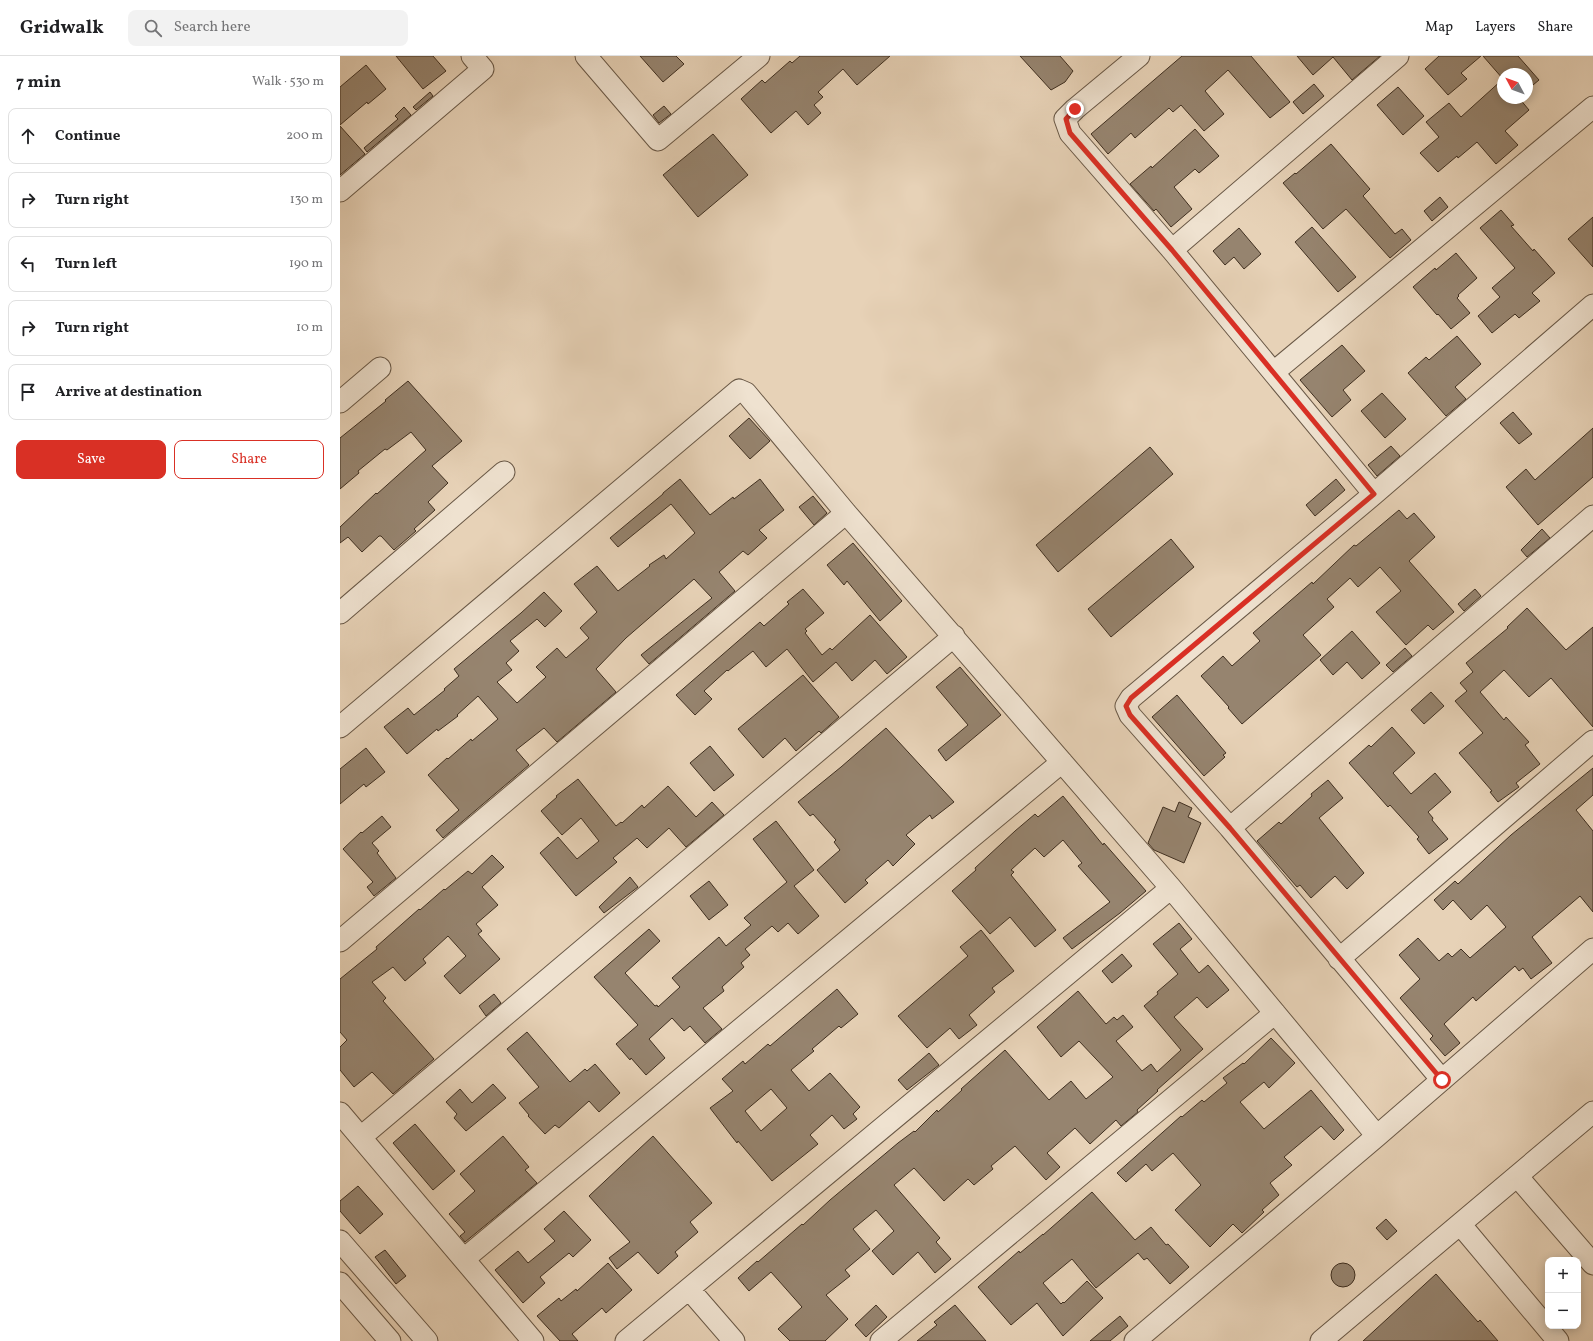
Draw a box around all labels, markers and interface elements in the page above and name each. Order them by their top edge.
search box [128,10,408,46]
text: Gridwalk [20,15,104,41]
icon: search [142,17,164,39]
text: Search here [174,17,251,38]
text: Map [1425,18,1453,37]
text: Layers [1475,18,1515,37]
text: Share [1537,18,1573,37]
north arrow [1497,68,1533,104]
text: 7 min [16,71,61,94]
text: Walk · 530 m [252,73,324,91]
route end [1066,100,1084,118]
icon: ahead [17,125,39,147]
text: Continue [55,126,120,147]
text: 200 m [286,127,323,145]
icon: right [17,189,39,211]
text: Turn right [55,190,129,211]
text: 130 m [290,191,323,209]
icon: left [17,253,39,275]
text: Turn left [55,254,117,275]
text: 190 m [289,255,323,273]
icon: right [17,317,39,339]
text: Turn right [55,318,129,339]
text: 10 m [296,319,323,337]
icon: arrive [17,381,39,403]
text: Arrive at destination [55,382,202,403]
button: Save [16,440,166,479]
button: Share [174,440,324,479]
route start [1433,1071,1451,1089]
map controls [1545,1257,1581,1329]
button: + [1545,1257,1581,1293]
button: − [1545,1293,1581,1329]

